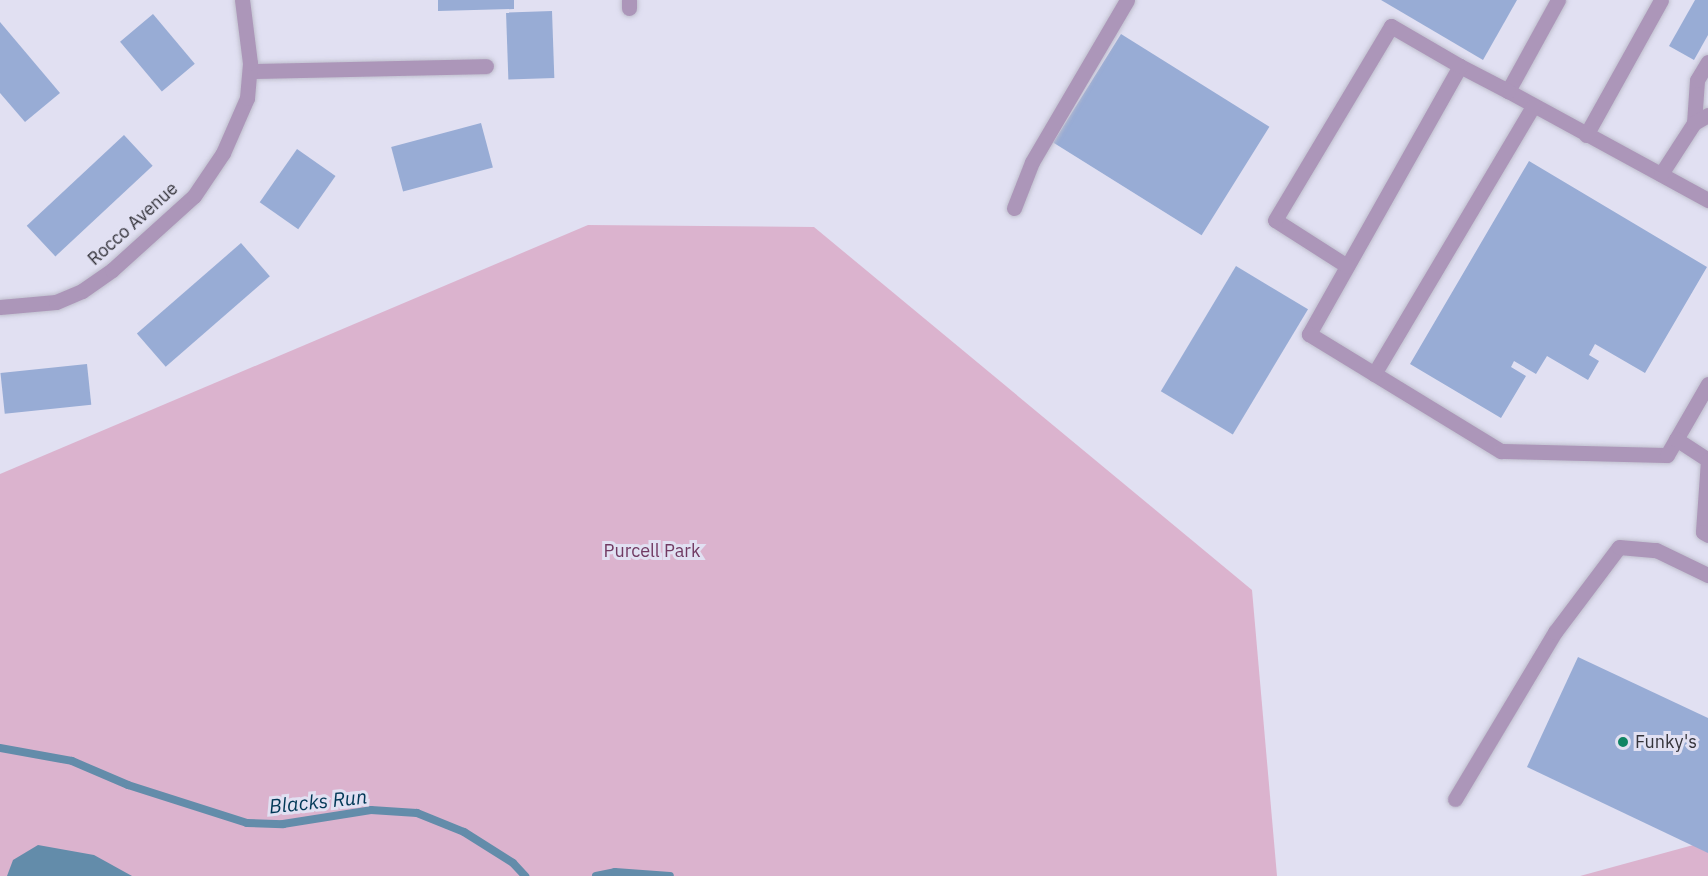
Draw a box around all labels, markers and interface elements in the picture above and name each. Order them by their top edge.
street label: Rocco Avenue [84,178,182,270]
park label: Purcell Park [604,540,700,562]
place label: Funky's [1635,731,1697,753]
marker: Funky's [1616,735,1630,749]
water label: Blacks Run [268,784,368,818]

